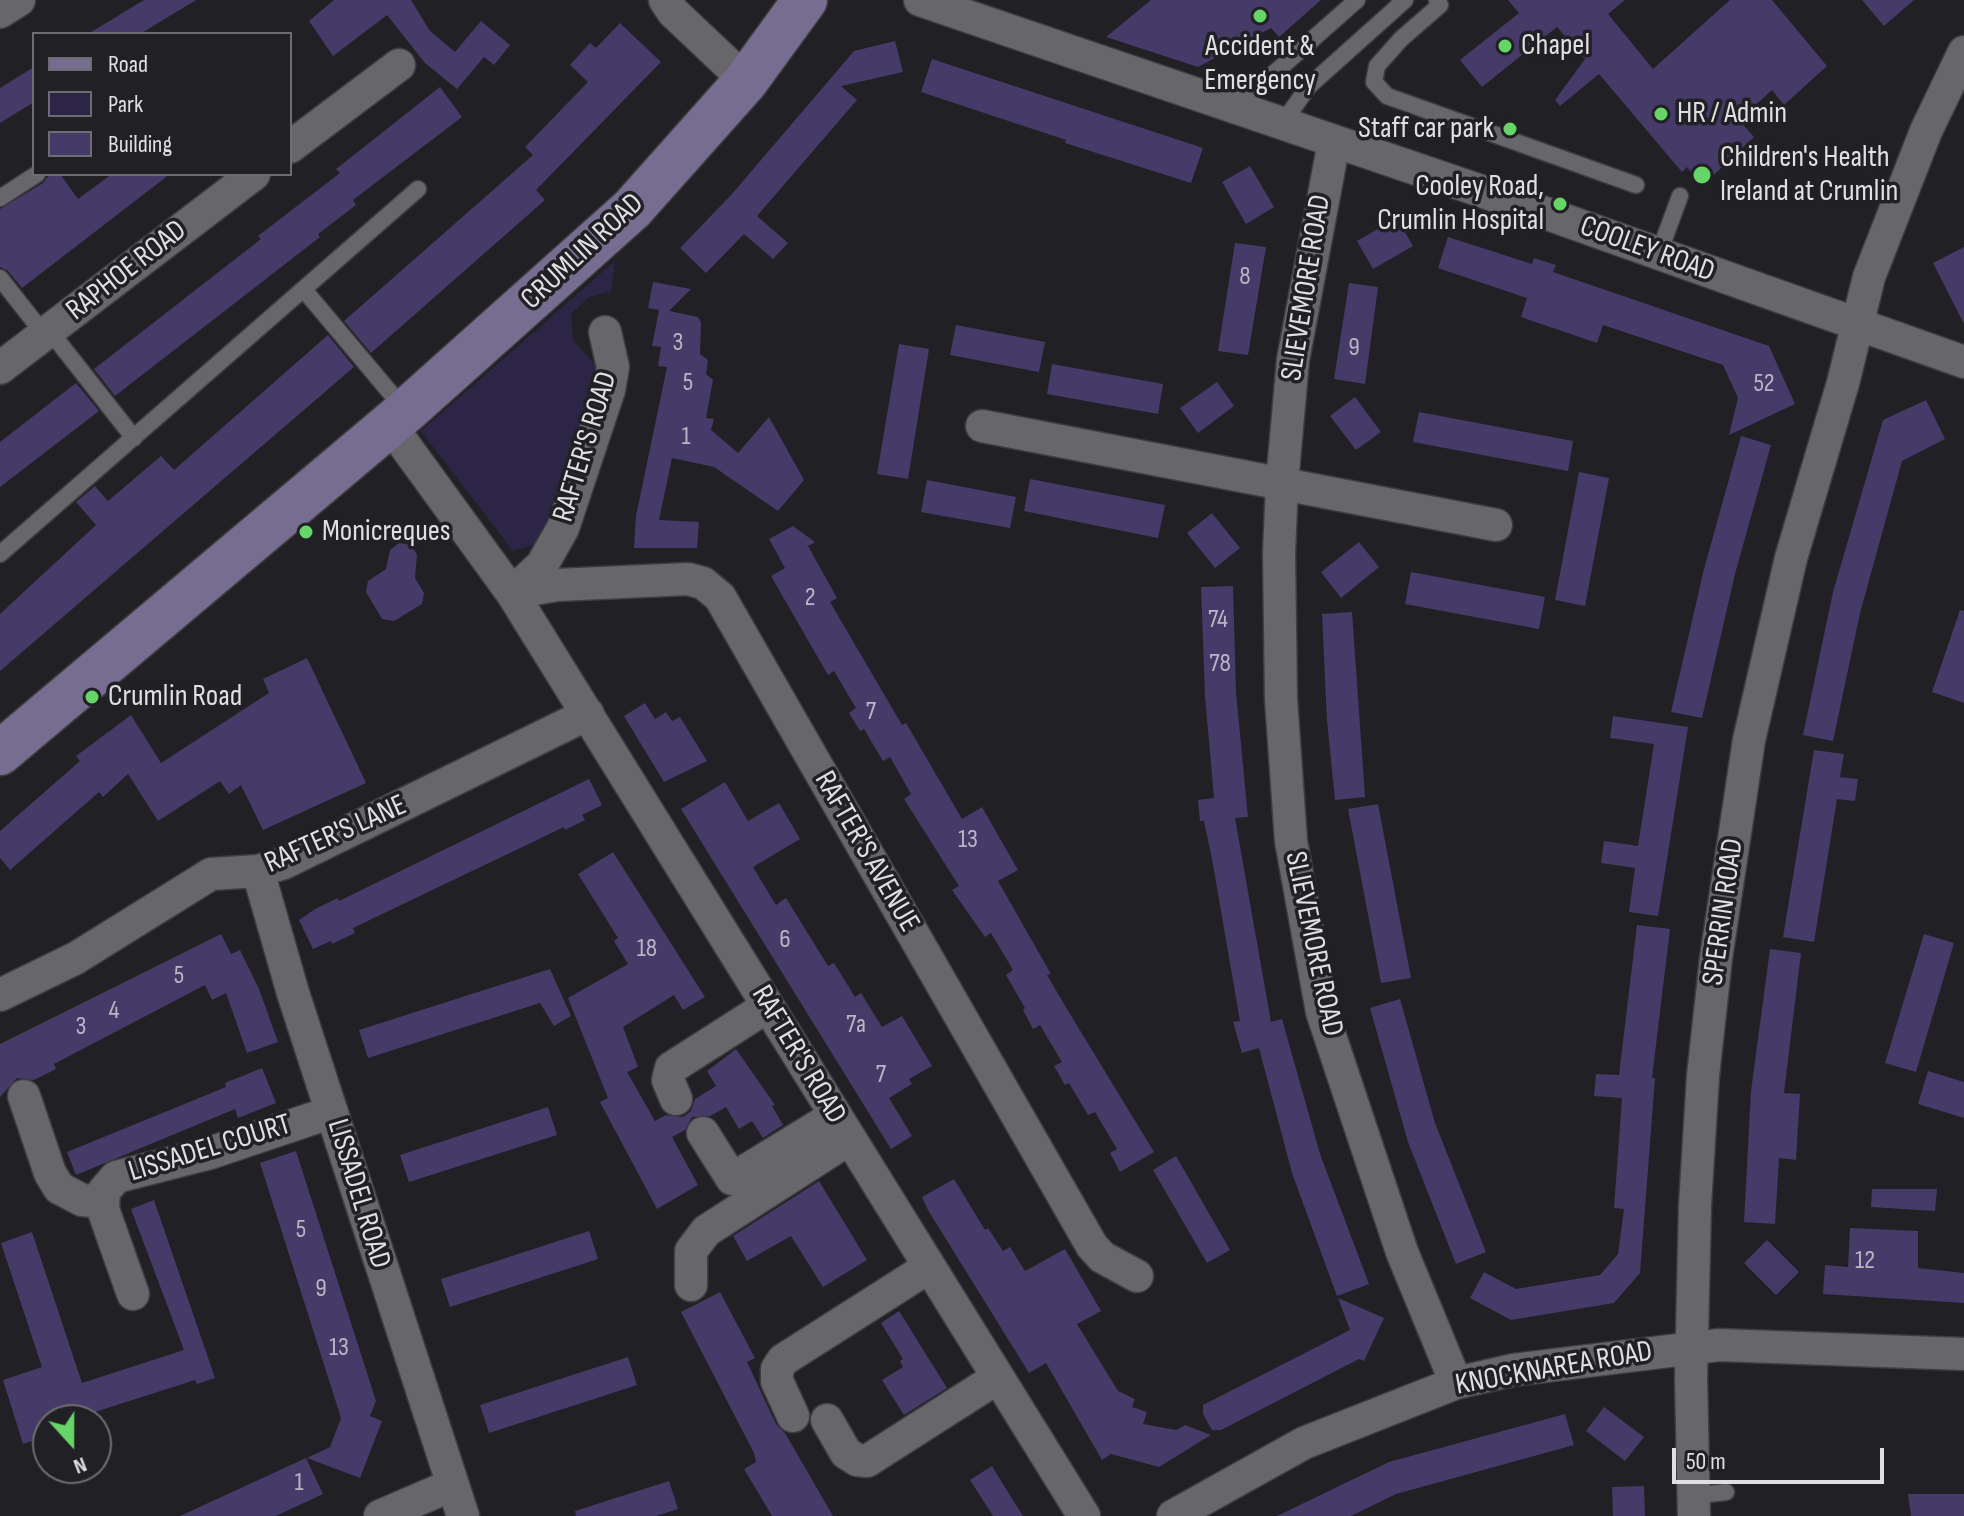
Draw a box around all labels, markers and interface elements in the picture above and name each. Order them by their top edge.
marker: Accident & Emergency [1251,7,1269,25]
place label: Chapel [1521,28,1590,64]
place label: Accident & Emergency [1204,29,1316,100]
legend [32,32,292,176]
marker: Chapel [1496,37,1514,55]
text: Road [108,50,148,79]
text: Park [108,90,143,119]
place label: HR / Admin [1677,96,1787,132]
marker: HR / Admin [1652,105,1670,123]
place label: Staff car park [1358,111,1494,147]
marker: Staff car park [1501,120,1519,138]
text: Building [108,130,172,159]
place label: Children's Health Ireland at Crumlin [1720,140,1898,210]
marker: Children's Health Ireland at Crumlin [1691,164,1713,186]
place label: Cooley Road, Crumlin Hospital [1377,169,1544,240]
street label: CRUMLIN ROAD [514,186,652,318]
street label: SLIEVEMORE ROAD [1275,192,1339,384]
marker: Cooley Road, Crumlin Hospital [1551,195,1569,213]
street label: COOLEY ROAD [1575,209,1719,291]
street label: RAPHOE ROAD [60,213,194,329]
house number: 8 [1239,261,1251,293]
house number: 3 [673,327,683,359]
house number: 9 [1348,332,1360,364]
house number: 5 [683,367,693,399]
street label: RAFTER'S ROAD [546,368,626,526]
house number: 52 [1753,368,1775,400]
house number: 1 [681,421,691,453]
place label: Monicreques [322,514,451,550]
marker: Monicreques [297,523,315,541]
house number: 2 [805,582,815,614]
house number: 74 [1208,604,1228,636]
house number: 78 [1209,648,1231,680]
place label: Crumlin Road [108,679,242,715]
marker: Crumlin Road [83,688,101,706]
house number: 7 [866,696,876,728]
street label: RAFTER'S AVENUE [806,765,926,939]
street label: RAFTER'S LANE [260,788,412,882]
house number: 13 [958,824,978,856]
street label: SPERRIN ROAD [1696,836,1752,988]
street label: SLIEVEMORE ROAD [1276,848,1350,1040]
house number: 6 [779,924,791,956]
house number: 18 [637,933,657,965]
house number: 5 [174,960,184,992]
street label: RAFTER'S ROAD [743,979,853,1131]
house number: 4 [109,995,119,1027]
house number: 7a [846,1009,866,1041]
house number: 3 [76,1011,86,1043]
house number: 7 [876,1059,886,1091]
street label: LISSADEL COURT [124,1107,296,1191]
street label: LISSADEL ROAD [318,1115,398,1273]
house number: 5 [296,1214,306,1246]
house number: 12 [1855,1245,1875,1277]
house number: 9 [315,1273,327,1305]
house number: 13 [329,1332,349,1364]
street label: KNOCKNAREA ROAD [1453,1334,1655,1404]
north arrow [32,1404,112,1484]
scale bar [1676,1432,1888,1482]
text: 50 m [1686,1447,1726,1476]
text: N [70,1450,90,1480]
house number: 1 [294,1467,304,1499]

